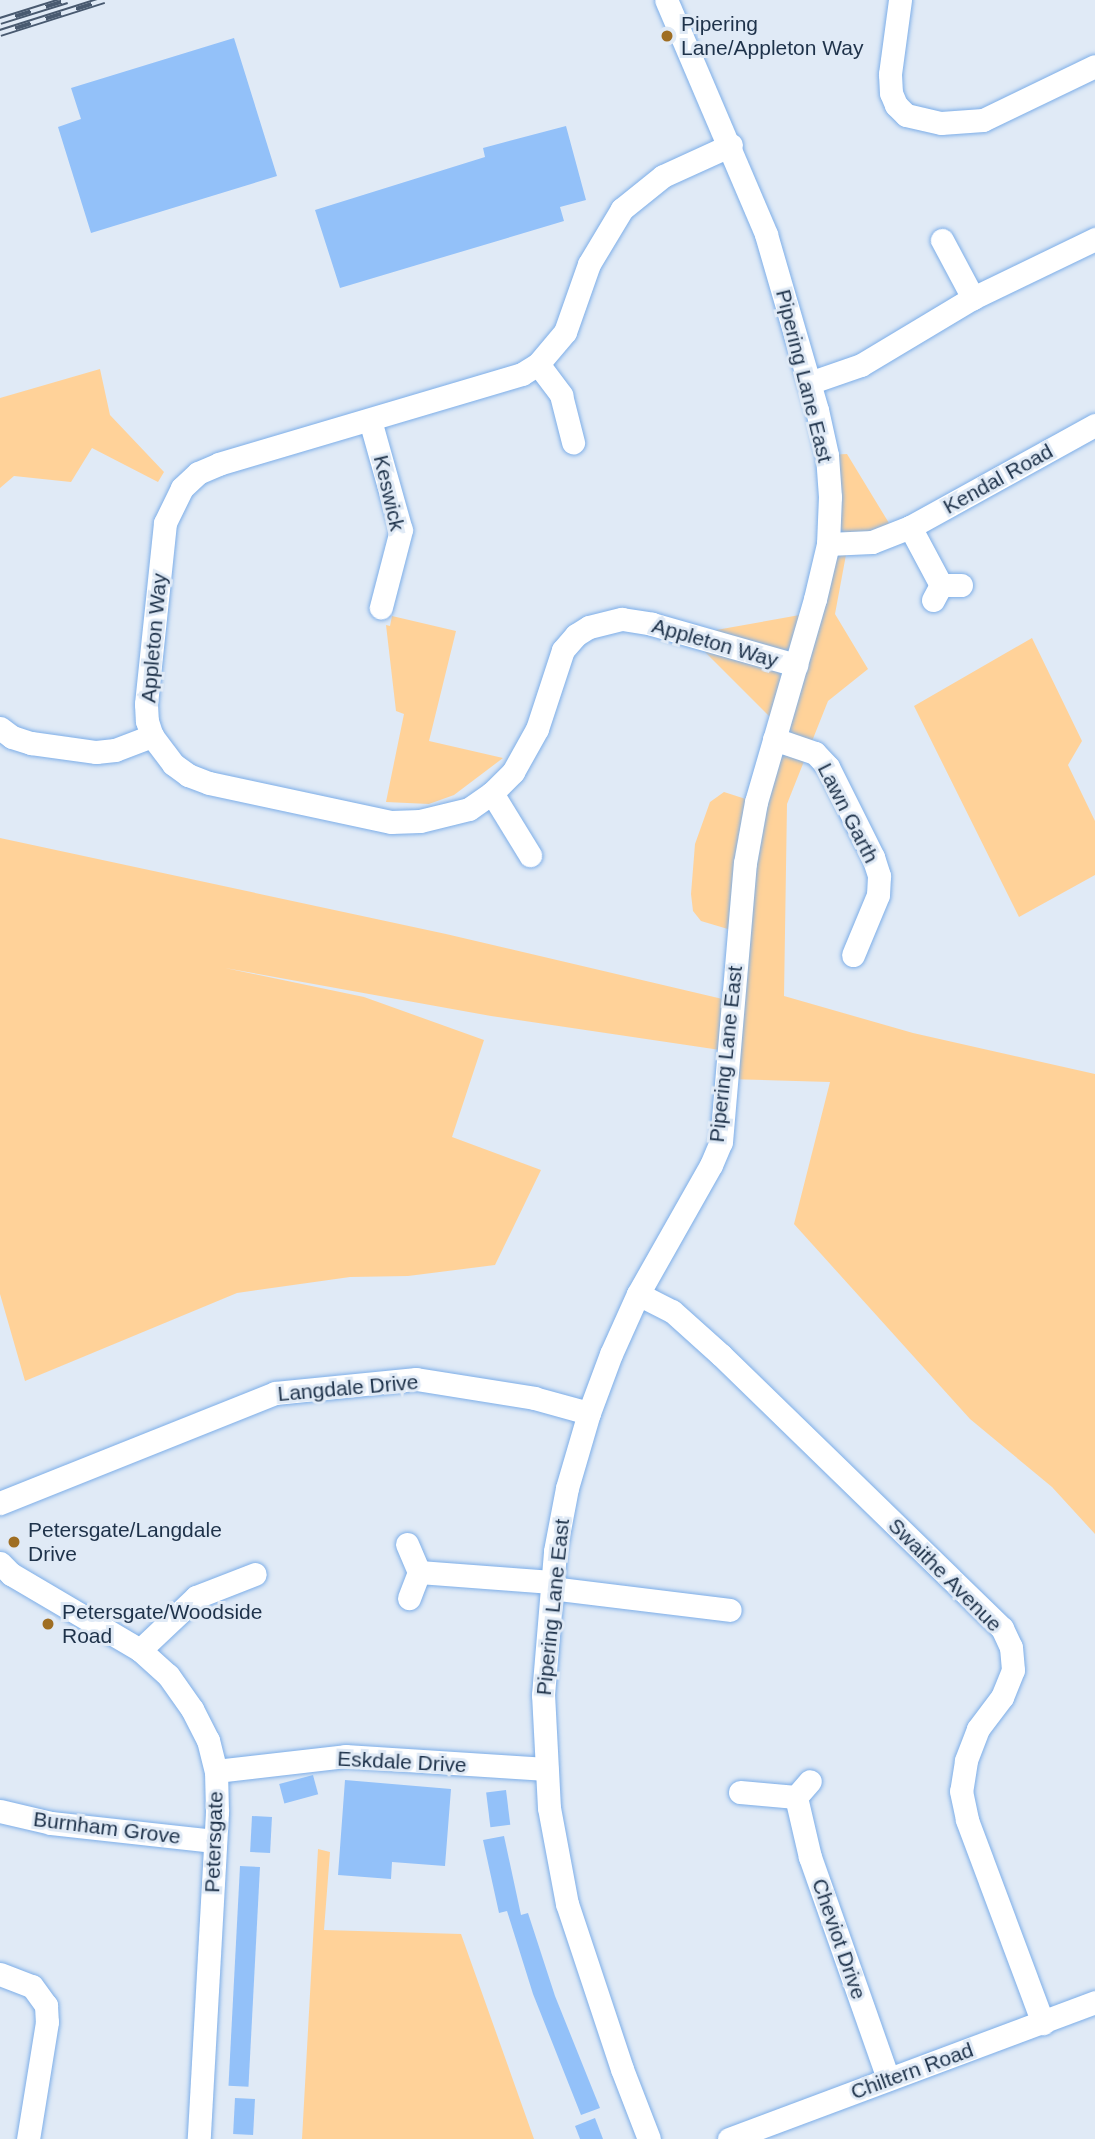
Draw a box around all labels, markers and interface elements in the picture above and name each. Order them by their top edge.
place label: Pipering Lane/Appleton Way [681,11,864,61]
marker: Pipering Lane/Appleton Way [659,28,675,44]
street label: Pipering Lane East [770,287,838,465]
street label: Kendal Road [939,439,1057,519]
street label: Keswick [368,453,410,533]
street label: Appleton Way [136,572,172,704]
street label: Appleton Way [649,613,781,673]
street label: Lawn Garth [812,759,884,867]
street label: Pipering Lane East [704,964,748,1144]
street label: Langdale Drive [277,1369,419,1407]
street label: Swaithe Avenue [883,1513,1007,1637]
place label: Petersgate/Langdale Drive [28,1517,222,1567]
street label: Pipering Lane East [531,1517,575,1697]
marker: Petersgate/Langdale Drive [6,1534,22,1550]
place label: Petersgate/Woodside Road [62,1599,262,1649]
marker: Petersgate/Woodside Road [40,1616,56,1632]
street label: Eskdale Drive [337,1746,467,1778]
street label: Petersgate [200,1791,228,1893]
street label: Burnham Grove [32,1806,182,1850]
street label: Cheviot Drive [807,1875,871,2003]
street label: Chiltern Road [847,2037,977,2105]

